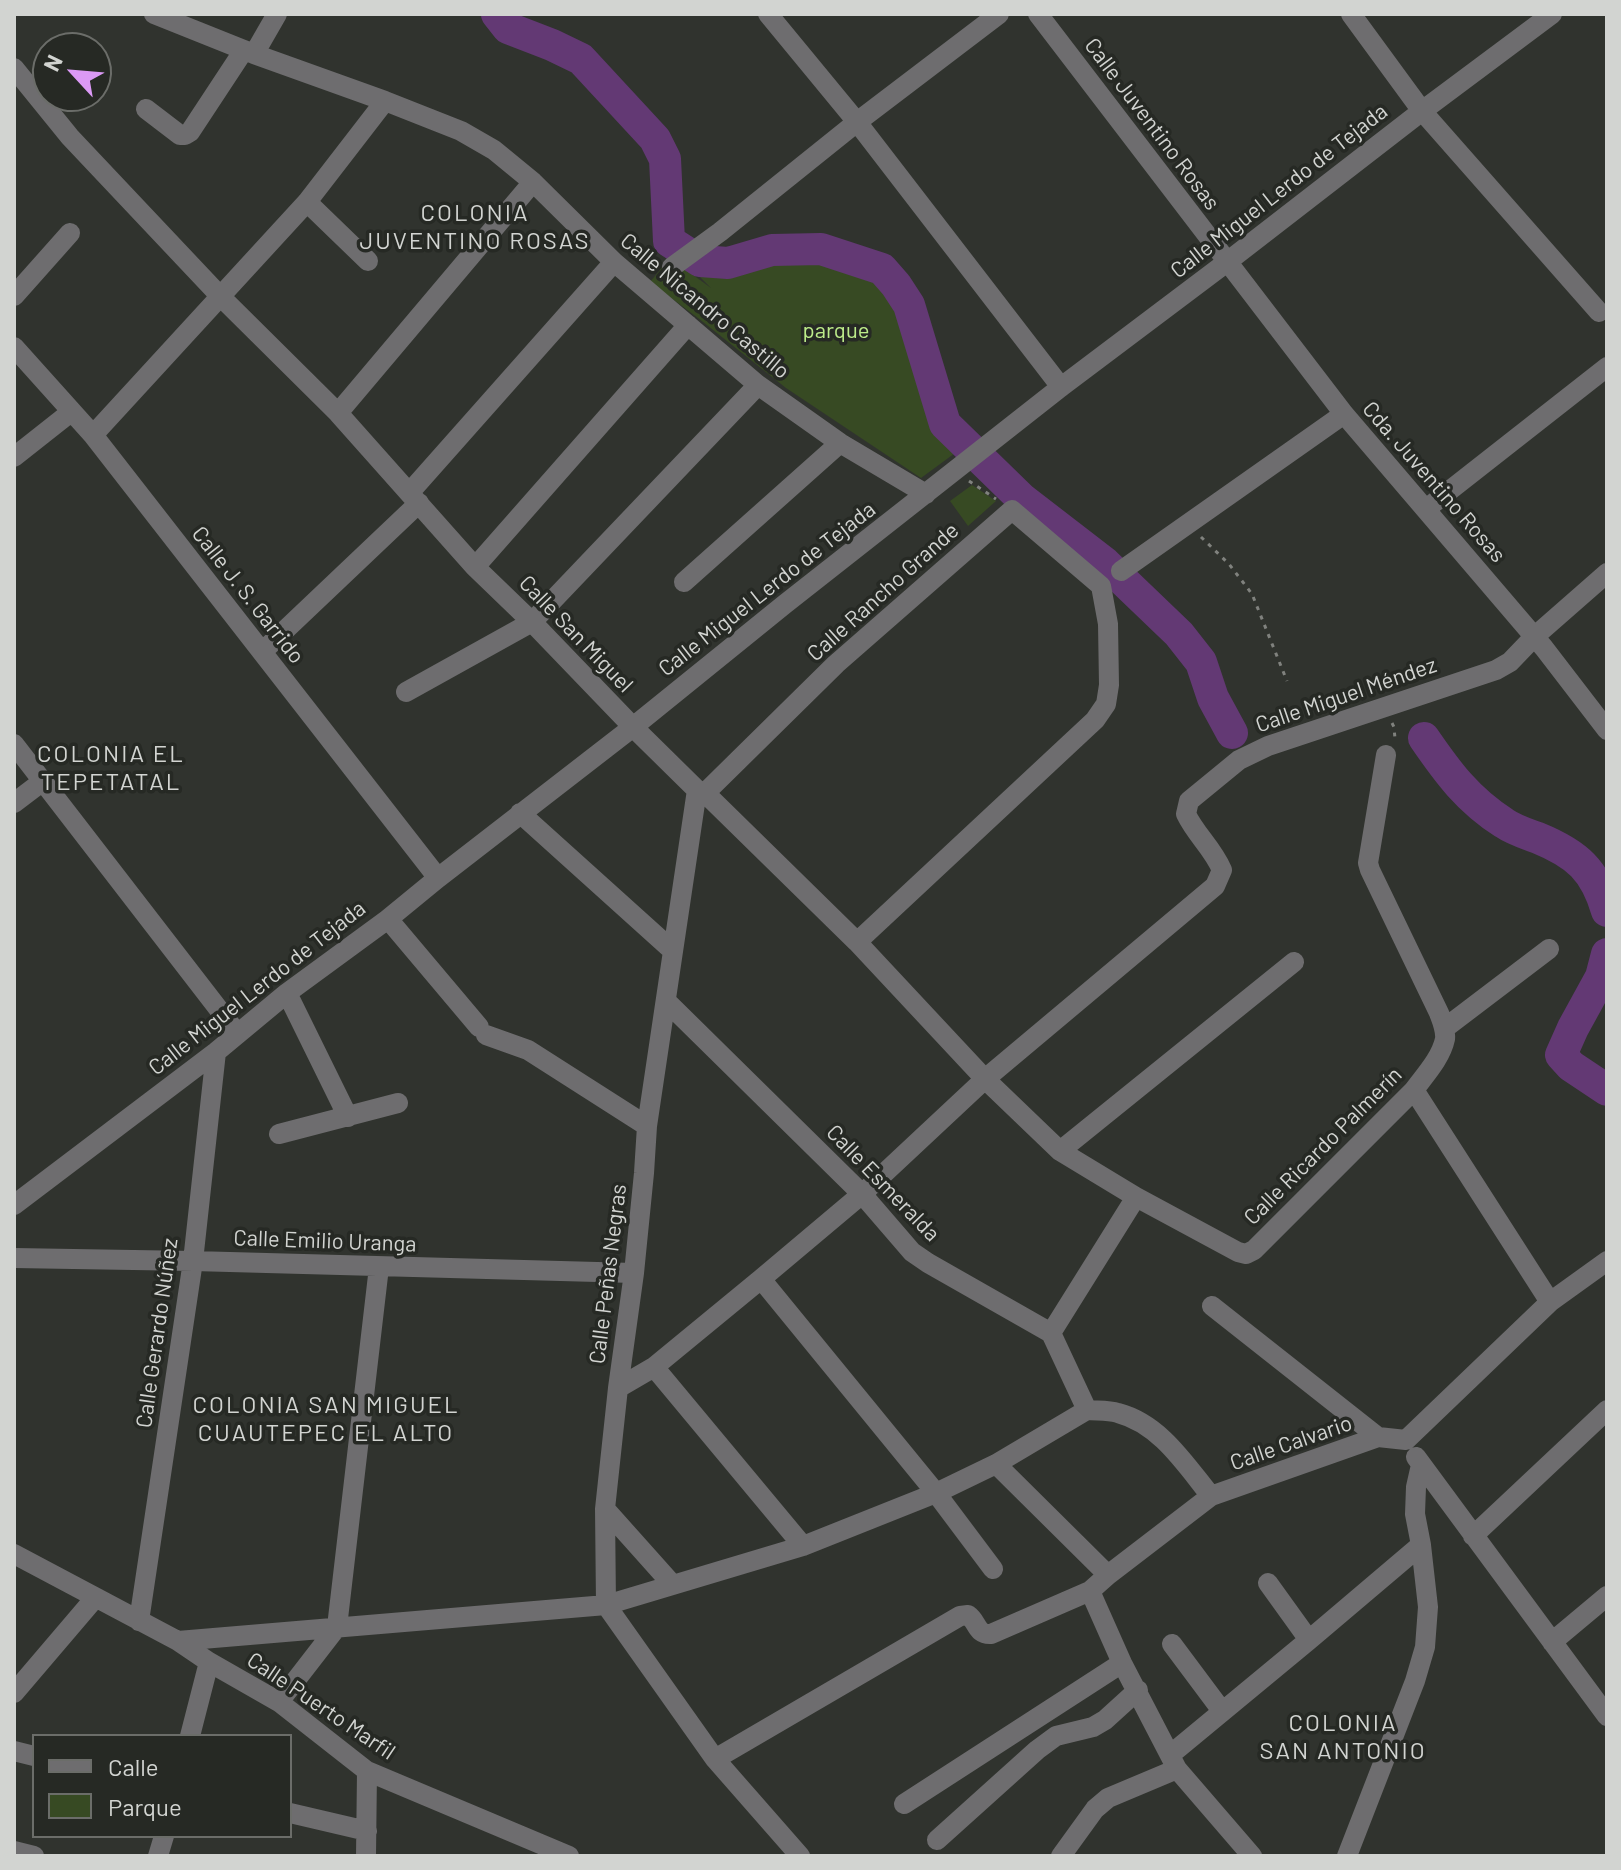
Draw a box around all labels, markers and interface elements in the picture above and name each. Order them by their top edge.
north arrow [32,32,112,112]
street label: Calle Juventino Rosas [1079,33,1225,215]
text: N [37,50,67,75]
street label: Calle Miguel Lerdo de Tejada [1165,98,1393,284]
district label: COLONIA JUVENTINO ROSAS [359,199,591,255]
street label: Calle Nicandro Castillo [615,228,795,384]
park label: parque [803,318,869,344]
street label: Cda. Juventino Rosas [1357,396,1511,568]
street label: Calle Miguel Lerdo de Tejada [653,496,881,682]
street label: Calle Rancho Grande [802,517,964,667]
street label: Calle J. S. Garrido [186,521,310,669]
street label: Calle San Miguel [513,570,639,698]
street label: Calle Miguel Méndez [1252,652,1440,738]
district label: COLONIA EL TEPETATAL [37,740,185,796]
street label: Calle Miguel Lerdo de Tejada [143,895,371,1081]
street label: Calle Ricardo Palmerín [1239,1062,1407,1230]
street label: Calle Esmeralda [821,1119,945,1247]
street label: Calle Peñas Negras [584,1182,632,1366]
street label: Calle Emilio Uranga [233,1225,417,1257]
street label: Calle Gerardo Núñez [131,1236,183,1430]
district label: COLONIA SAN MIGUEL CUAUTEPEC EL ALTO [192,1391,460,1447]
street label: Calle Calvario [1227,1410,1355,1476]
street label: Calle Puerto Marfil [242,1647,400,1765]
district label: COLONIA SAN ANTONIO [1259,1709,1427,1765]
legend [32,1734,292,1838]
text: Calle [108,1752,159,1781]
text: Parque [108,1792,182,1821]

